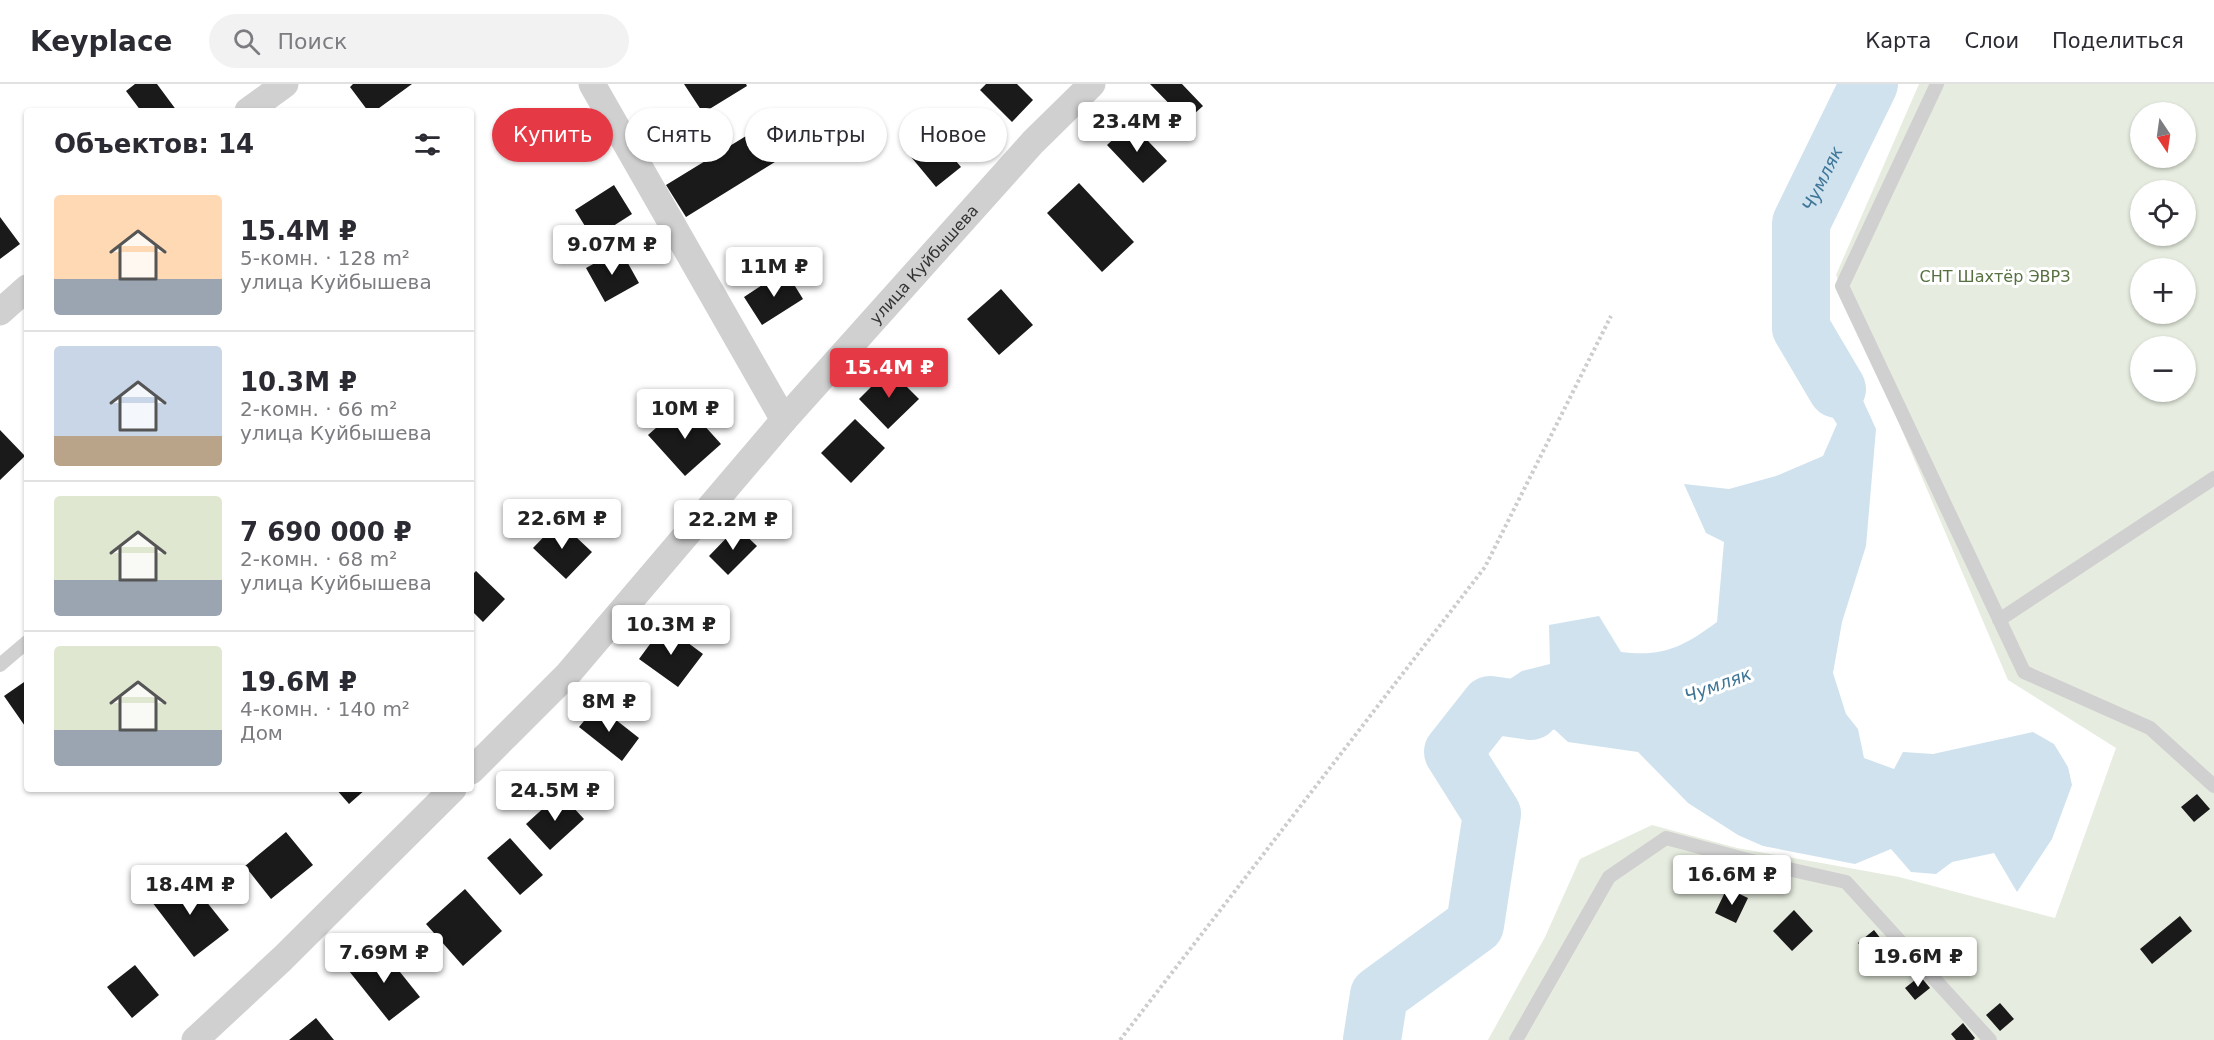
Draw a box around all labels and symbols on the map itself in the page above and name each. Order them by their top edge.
pin: 23.4M ₽ [1082,102,1192,153]
north arrow [2130,102,2196,168]
water label: Чумляк [1797,143,1847,215]
street label: улица Куйбышева [866,201,982,328]
pin: 9.07M ₽ [557,225,667,276]
pin: 11M ₽ [732,247,816,298]
park label: СНТ Шахтёр ЭВРЗ [1920,267,2070,286]
pin: 15.4M ₽ [834,348,944,399]
pin: 10M ₽ [643,389,727,440]
pin: 22.6M ₽ [507,499,617,550]
pin: 22.2M ₽ [678,500,788,551]
pin: 10.3M ₽ [616,605,726,656]
water label: Чумляк [1681,663,1754,706]
pin: 8M ₽ [573,682,645,733]
pin: 24.5M ₽ [500,771,610,822]
pin: 16.6M ₽ [1677,855,1787,906]
pin: 18.4M ₽ [135,865,245,916]
pin: 7.69M ₽ [329,933,439,984]
pin: 19.6M ₽ [1863,937,1973,988]

